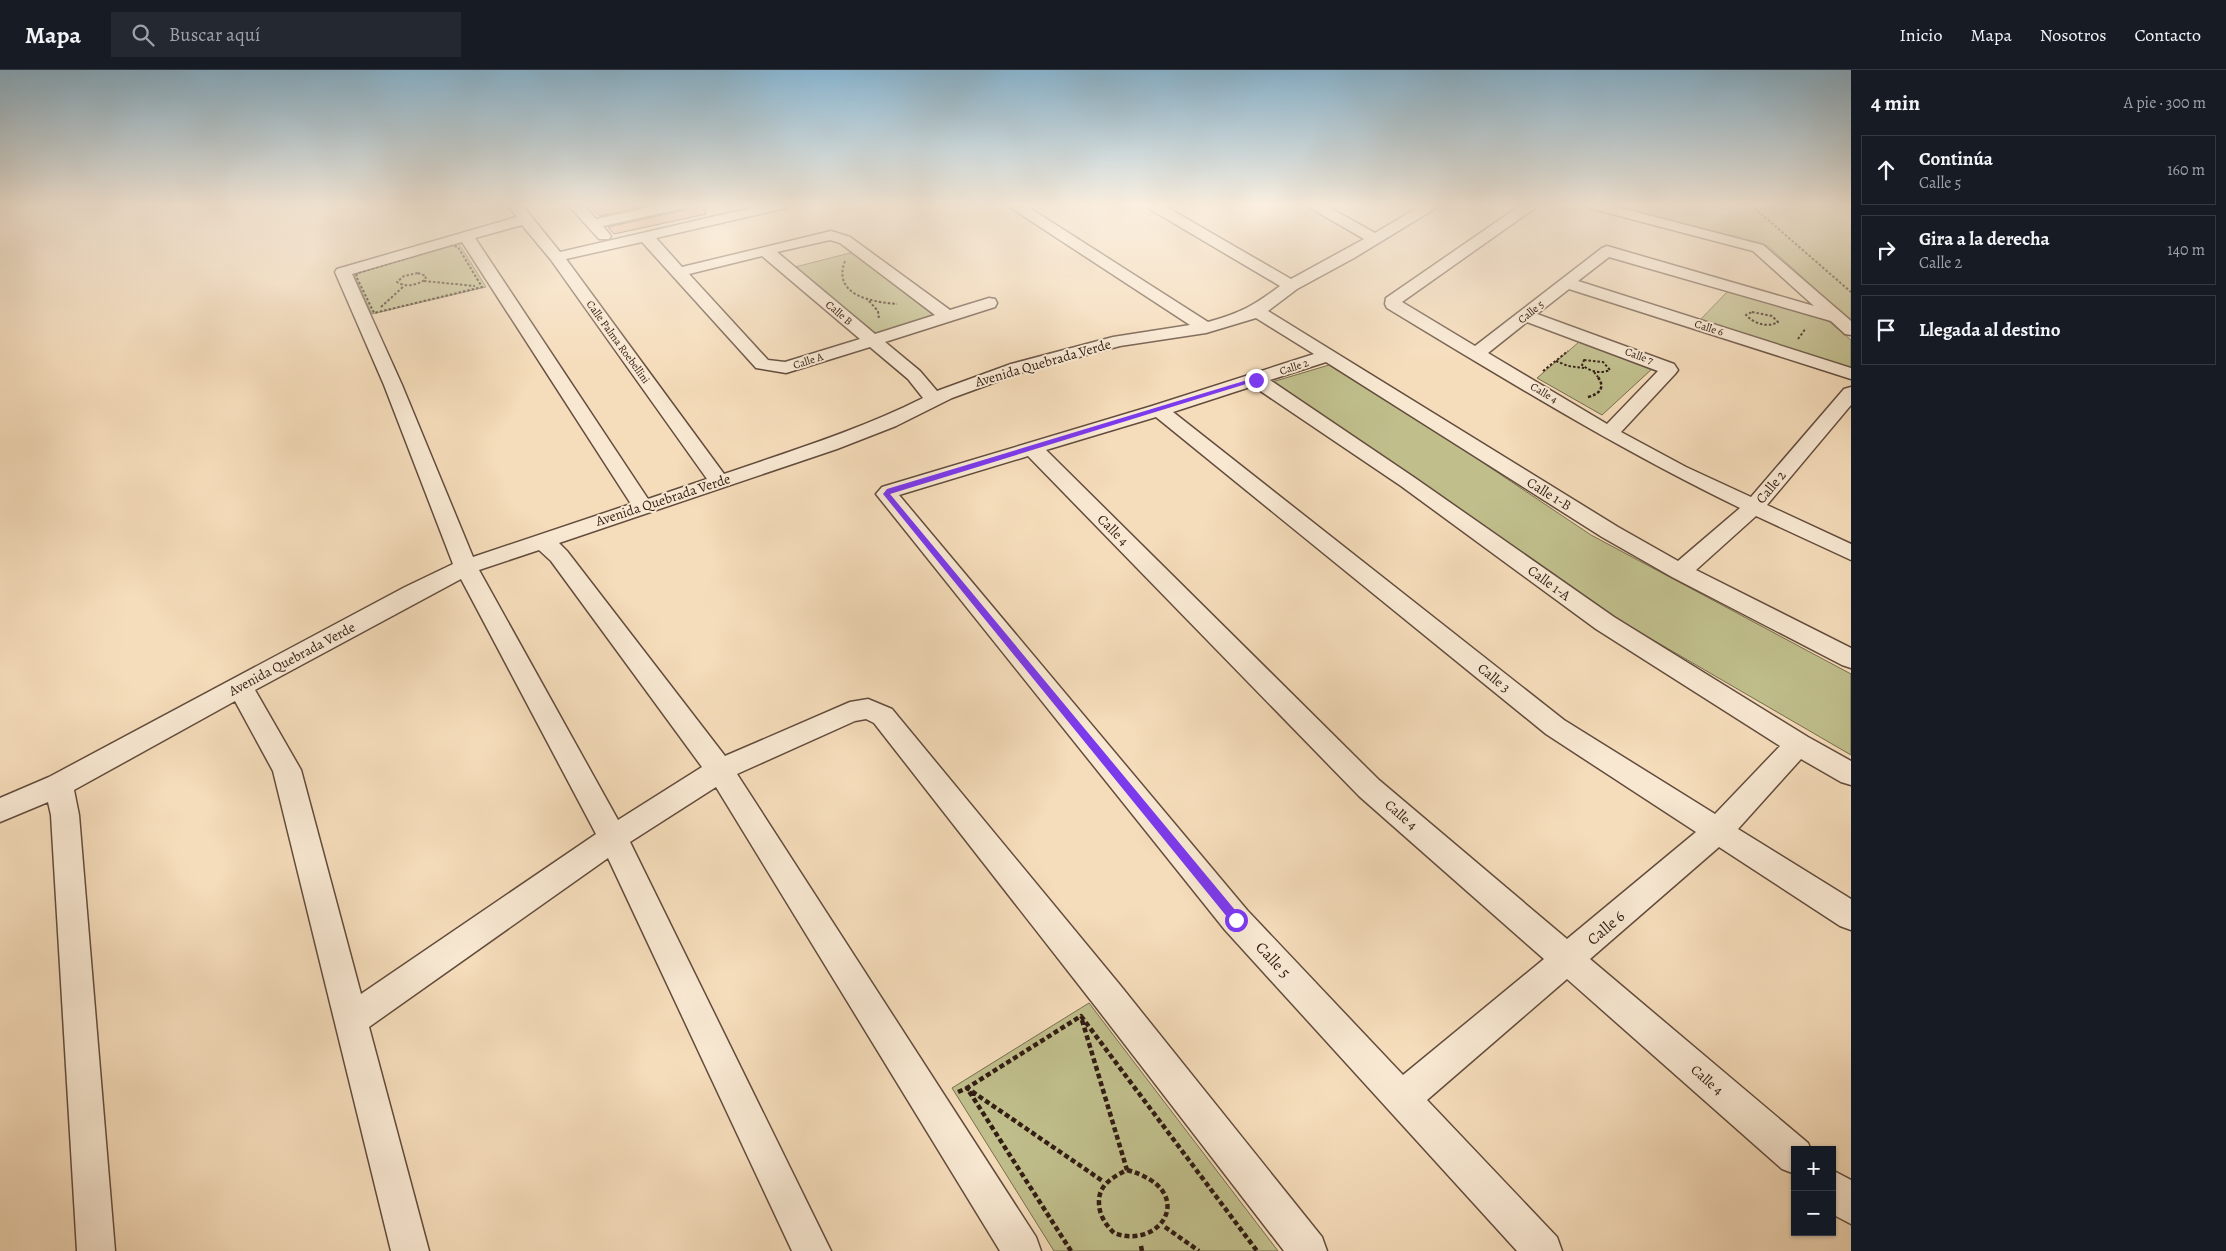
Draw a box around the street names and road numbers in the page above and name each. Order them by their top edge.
street label: Calle Palma Roebellini [583,297,653,387]
street label: Calle B [822,297,856,329]
street label: Calle 5 [1515,297,1547,327]
street label: Calle 6 [1693,316,1725,340]
street label: Avenida Quebrada Verde [972,334,1113,392]
street label: Calle 7 [1623,344,1656,368]
street label: Calle A [791,349,826,373]
street label: Calle 2 [1278,355,1310,379]
street label: Calle 4 [1528,379,1561,407]
street label: Calle 2 [1752,466,1791,508]
street label: Avenida Quebrada Verde [592,469,733,531]
street label: Calle 1-B [1523,473,1575,515]
street label: Calle 4 [1093,510,1133,550]
street label: Calle 1-A [1524,561,1575,605]
street label: Avenida Quebrada Verde [225,618,359,701]
street label: Calle 3 [1474,659,1514,697]
street label: Calle 4 [1381,796,1421,834]
street label: Calle 6 [1583,906,1629,950]
street label: Calle 5 [1250,937,1296,983]
street label: Calle 4 [1687,1061,1727,1099]

